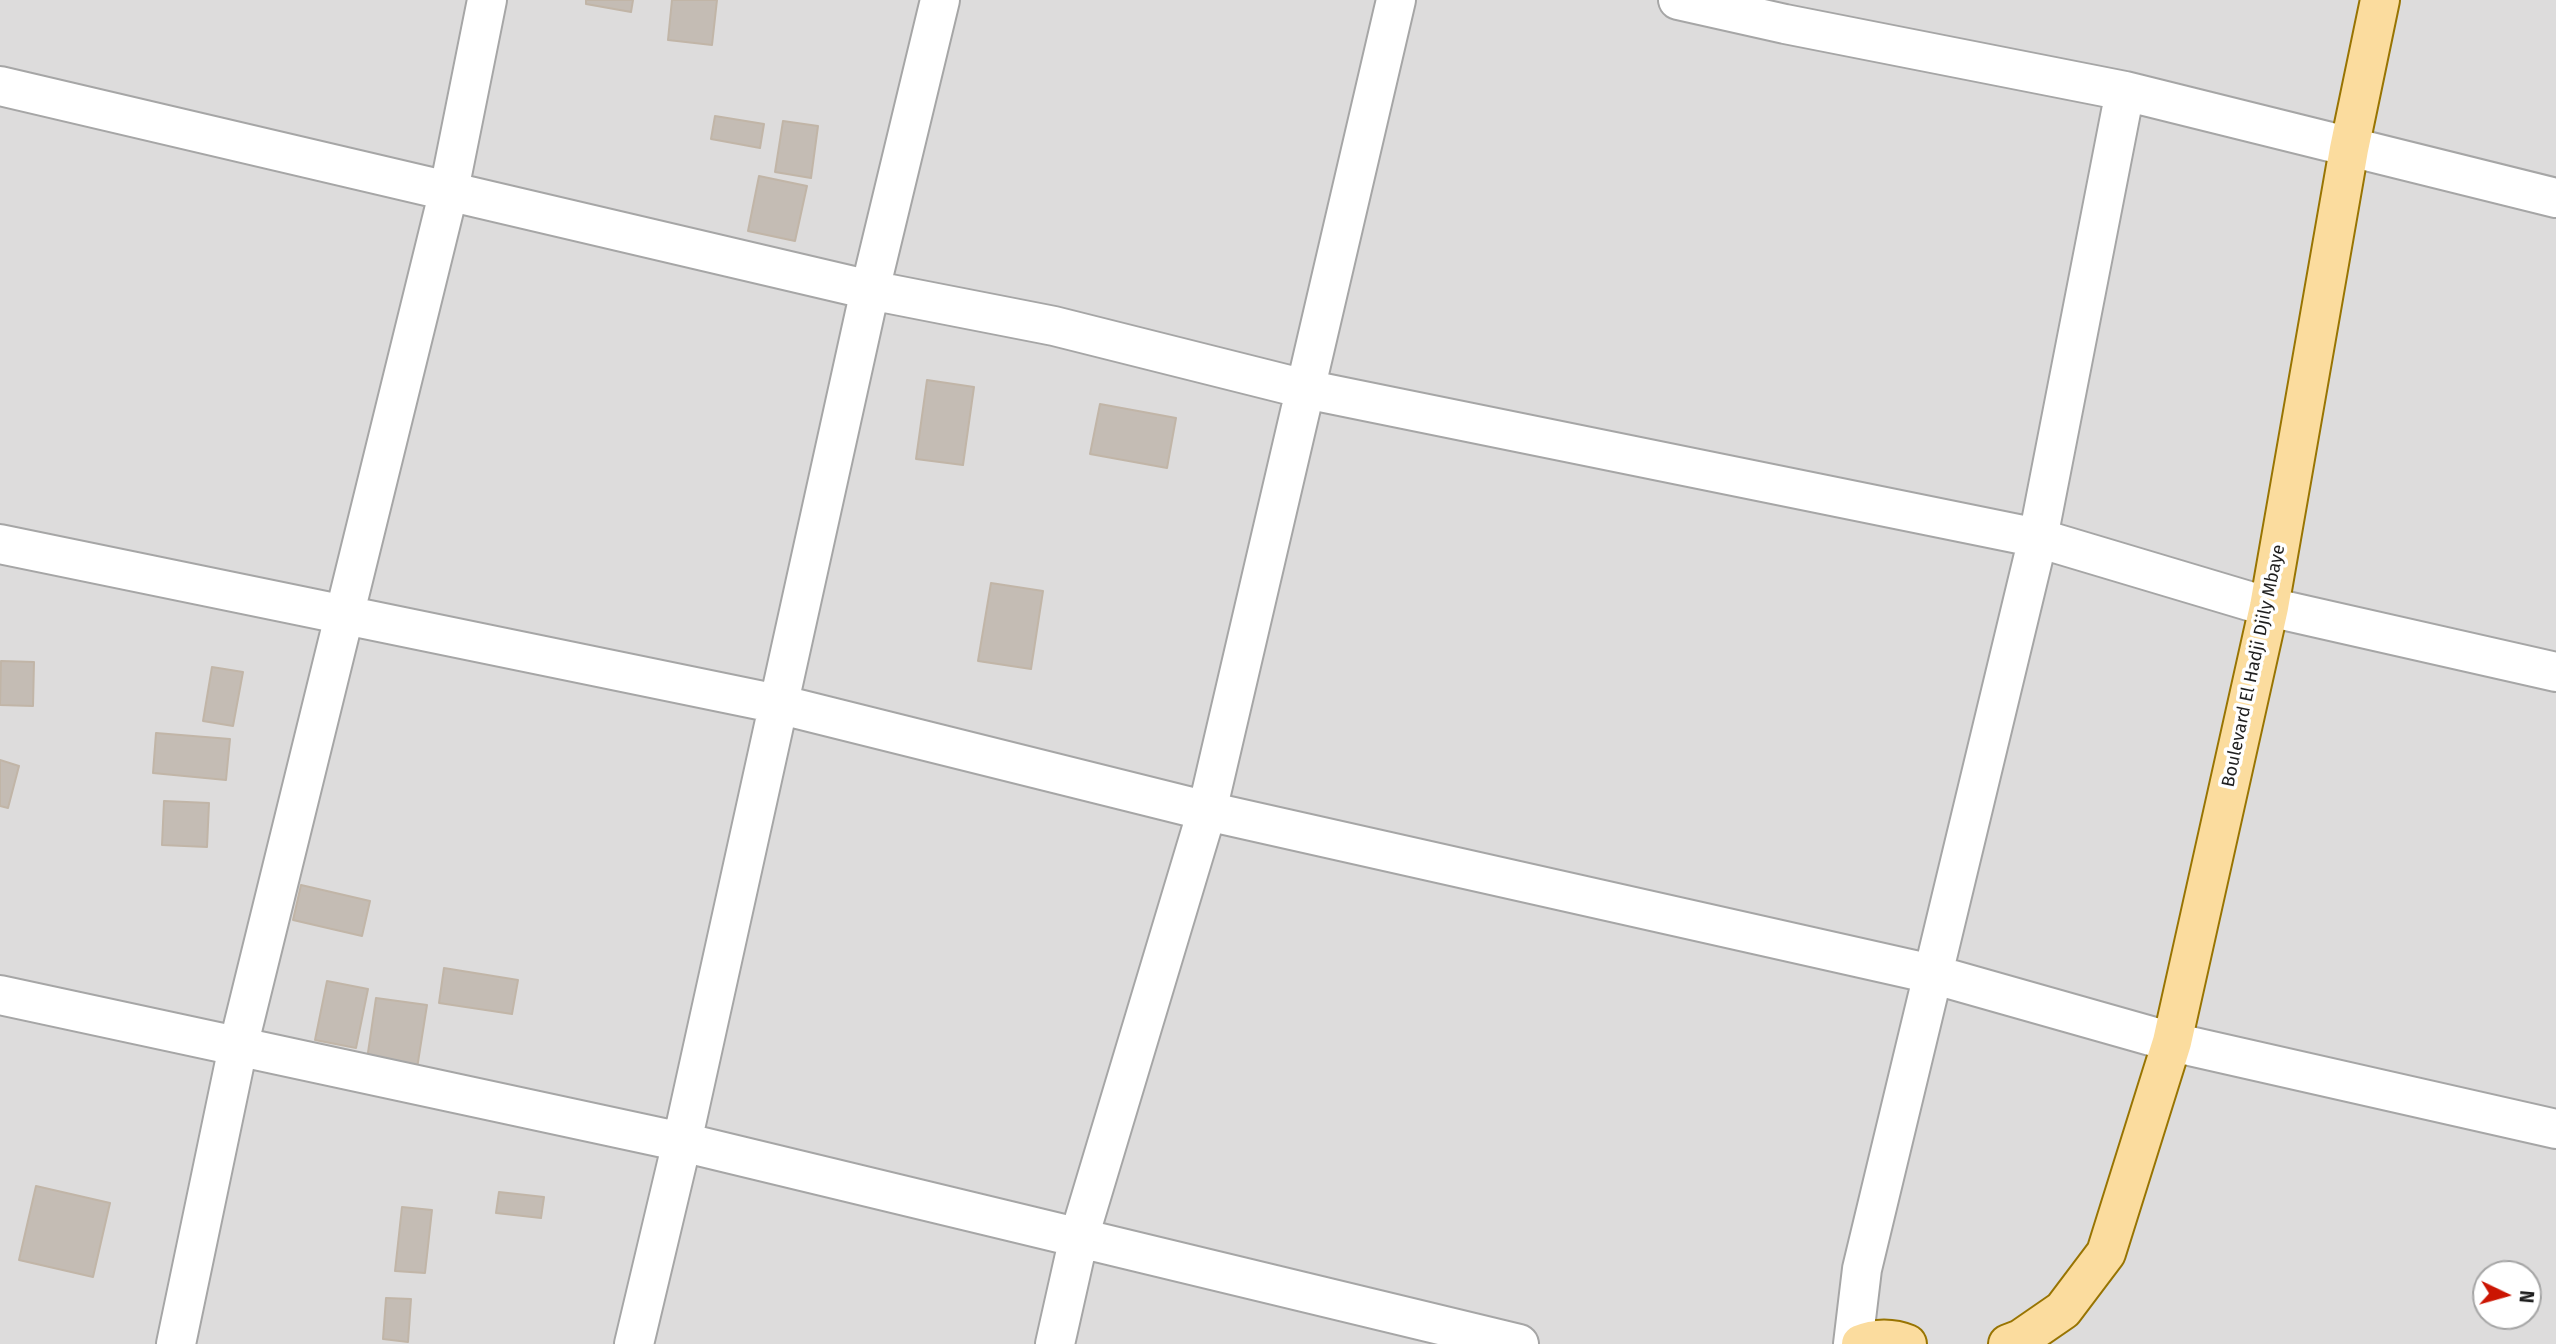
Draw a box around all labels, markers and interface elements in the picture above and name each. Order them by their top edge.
street label: Boulevard El Hadji Djily Mbaye [2218,543,2290,789]
north arrow [2472,1260,2542,1330]
text: N [2514,1289,2538,1304]

